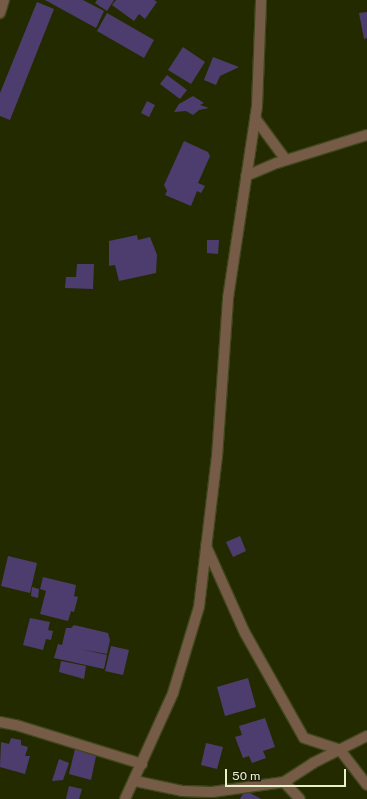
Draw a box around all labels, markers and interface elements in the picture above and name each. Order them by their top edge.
scale bar [227,761,348,787]
text: 50 m [232,769,260,783]

